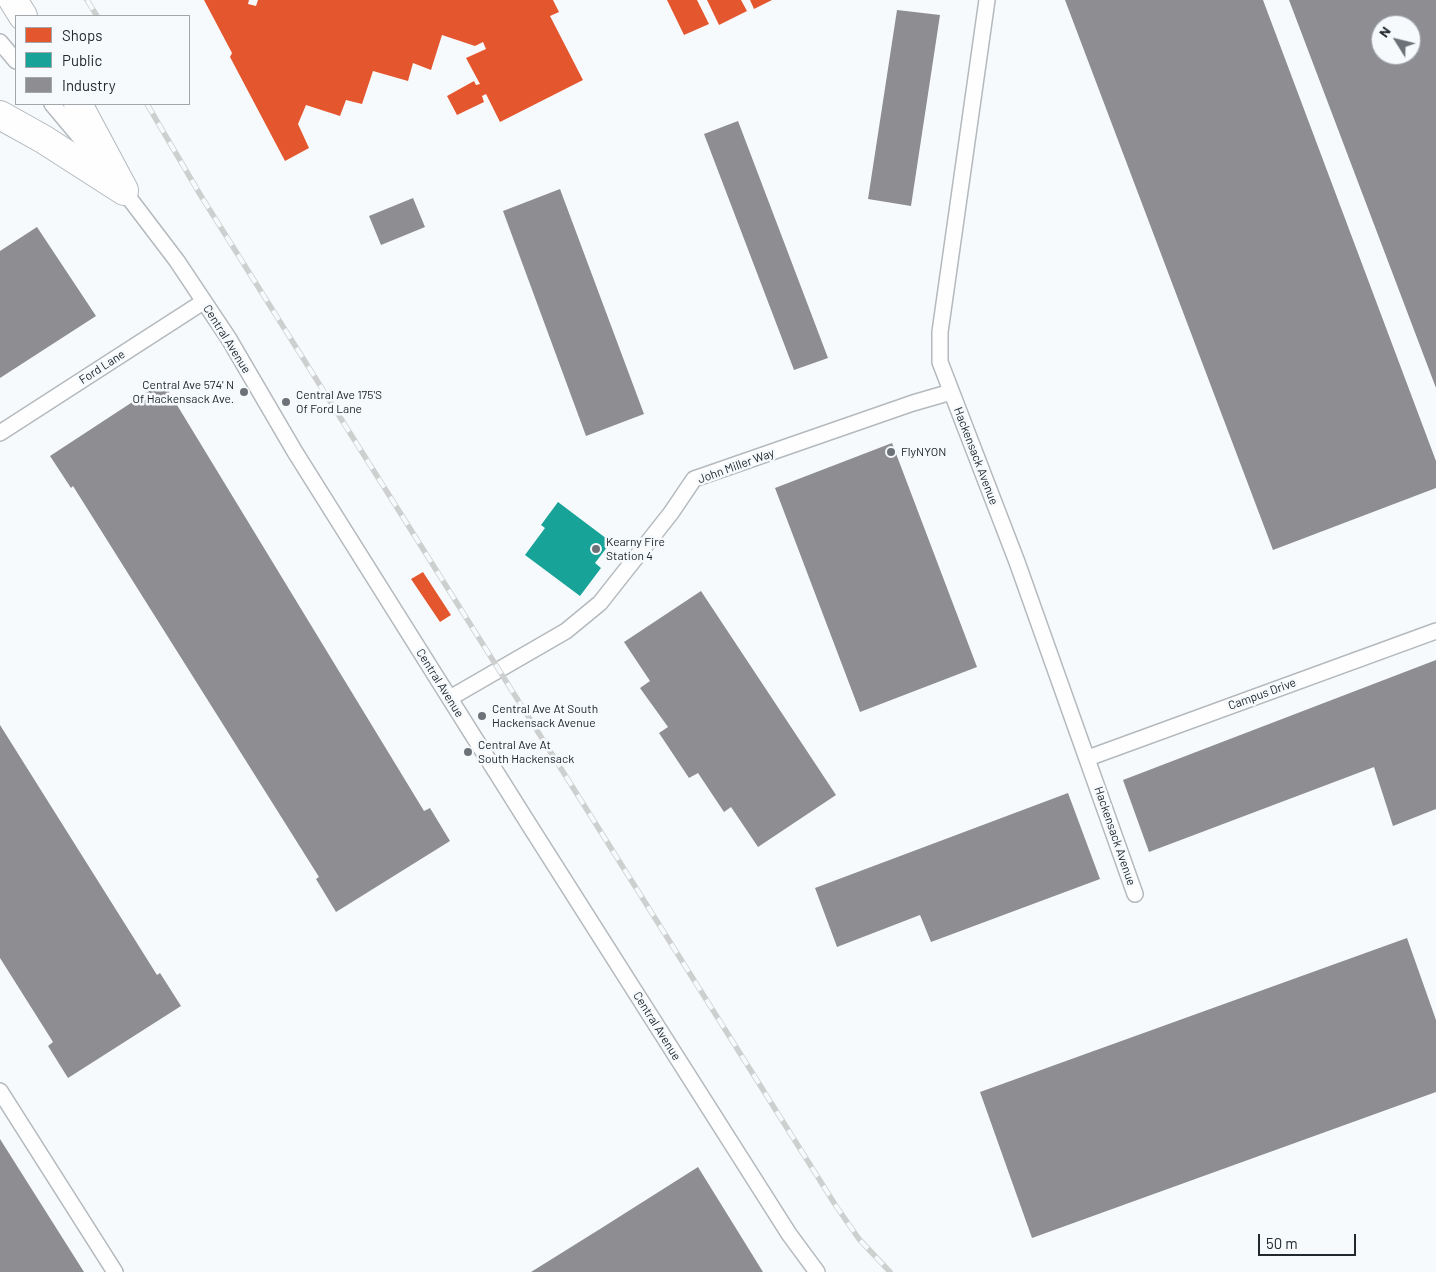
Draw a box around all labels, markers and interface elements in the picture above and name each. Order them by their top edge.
legend [15,15,190,105]
north arrow [1371,15,1421,65]
text: N [1375,23,1394,40]
text: Shops [62,26,102,44]
text: Public [62,51,102,69]
text: Industry [62,76,116,94]
street label: Central Avenue [200,302,254,376]
street label: Ford Lane [76,347,128,387]
place label: Central Ave 574' N Of Hackensack Ave. [133,378,234,406]
marker: Central Ave 574' N Of Hackensack Ave. [238,386,250,398]
place label: Central Ave 175'S Of Ford Lane [296,388,382,416]
marker: Central Ave 175'S Of Ford Lane [280,396,292,408]
street label: Hackensack Avenue [951,405,1001,507]
street label: John Miller Way [696,445,776,487]
place label: FlyNYON [901,445,946,459]
marker: FlyNYON [885,446,897,458]
place label: Kearny Fire Station 4 [606,535,665,563]
marker: Kearny Fire Station 4 [590,543,602,555]
street label: Central Avenue [413,646,467,720]
street label: Campus Drive [1226,675,1298,713]
place label: Central Ave At South Hackensack Avenue [492,702,598,730]
marker: Central Ave At South Hackensack Avenue [476,710,488,722]
place label: Central Ave At South Hackensack [478,738,574,766]
marker: Central Ave At South Hackensack [462,746,474,758]
street label: Hackensack Avenue [1091,785,1139,887]
street label: Central Avenue [630,989,684,1063]
scale bar [1261,1224,1358,1256]
text: 50 m [1266,1234,1298,1252]

